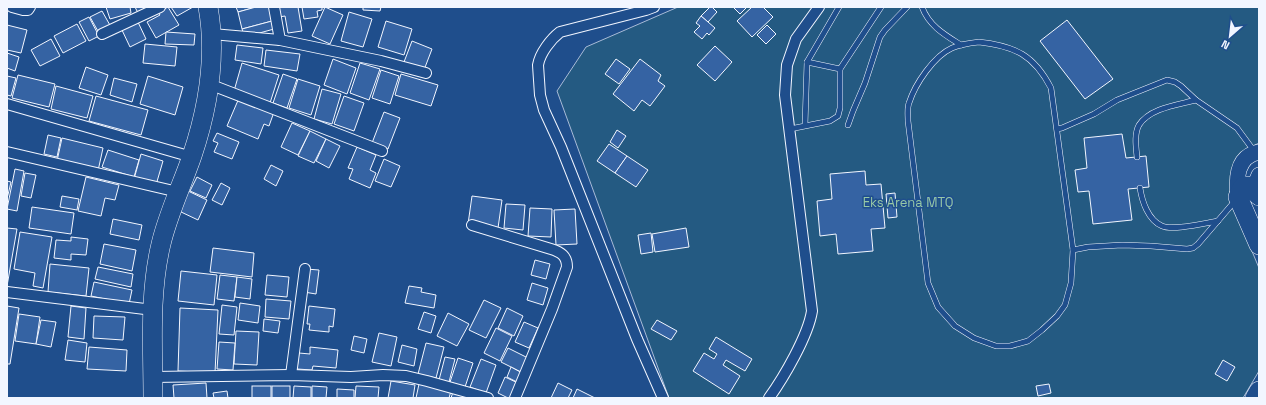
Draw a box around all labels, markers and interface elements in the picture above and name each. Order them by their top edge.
north arrow [1210,16,1250,56]
text: N [1219,37,1232,53]
park label: Eks Arena MTQ [863,194,953,211]

